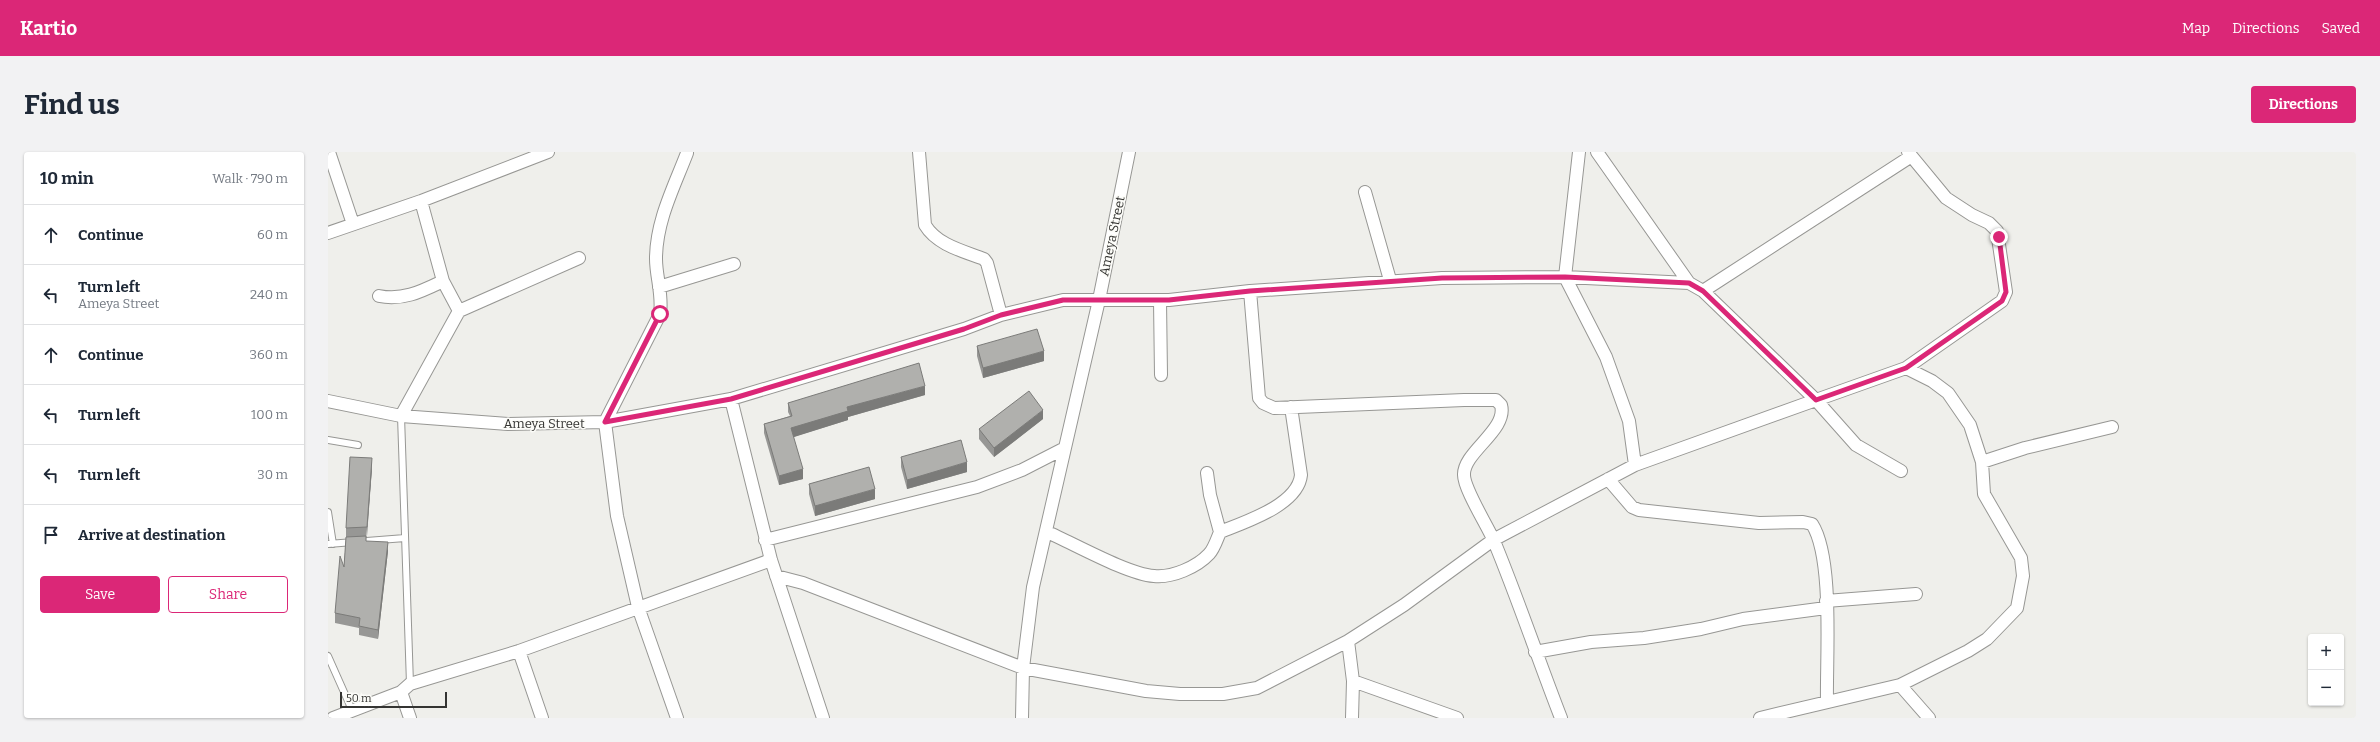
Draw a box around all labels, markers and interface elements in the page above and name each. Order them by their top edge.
text: Kartio [20,17,77,40]
text: Map [2182,20,2210,37]
text: Directions [2232,20,2300,37]
text: Saved [2322,20,2360,37]
button: Directions [2251,86,2356,123]
text: Find us [24,88,120,121]
text: 10 min [40,168,94,189]
text: Walk · 790 m [212,171,288,186]
street label: Ameya Street [1096,194,1128,277]
icon: ahead [40,224,62,246]
text: Continue [78,226,144,244]
text: 60 m [257,227,288,242]
route end [1990,228,2008,246]
text: Turn left [78,278,140,296]
icon: left [40,284,62,306]
text: 240 m [250,287,288,302]
text: Ameya Street [78,296,159,311]
route start [651,305,669,323]
icon: ahead [40,344,62,366]
text: Continue [78,346,144,364]
text: 360 m [250,347,288,362]
icon: left [40,404,62,426]
text: Turn left [78,406,140,424]
text: 100 m [251,407,288,422]
street label: Ameya Street [503,416,585,431]
icon: left [40,464,62,486]
text: Turn left [78,466,140,484]
text: 30 m [257,467,288,482]
icon: arrive [40,524,62,546]
text: Arrive at destination [78,526,225,544]
button: Save [40,576,160,613]
button: Share [168,576,288,613]
map controls [2308,634,2344,706]
button: + [2308,634,2344,670]
button: − [2308,670,2344,706]
scale bar [340,690,447,709]
text: 50 m [346,692,372,705]

